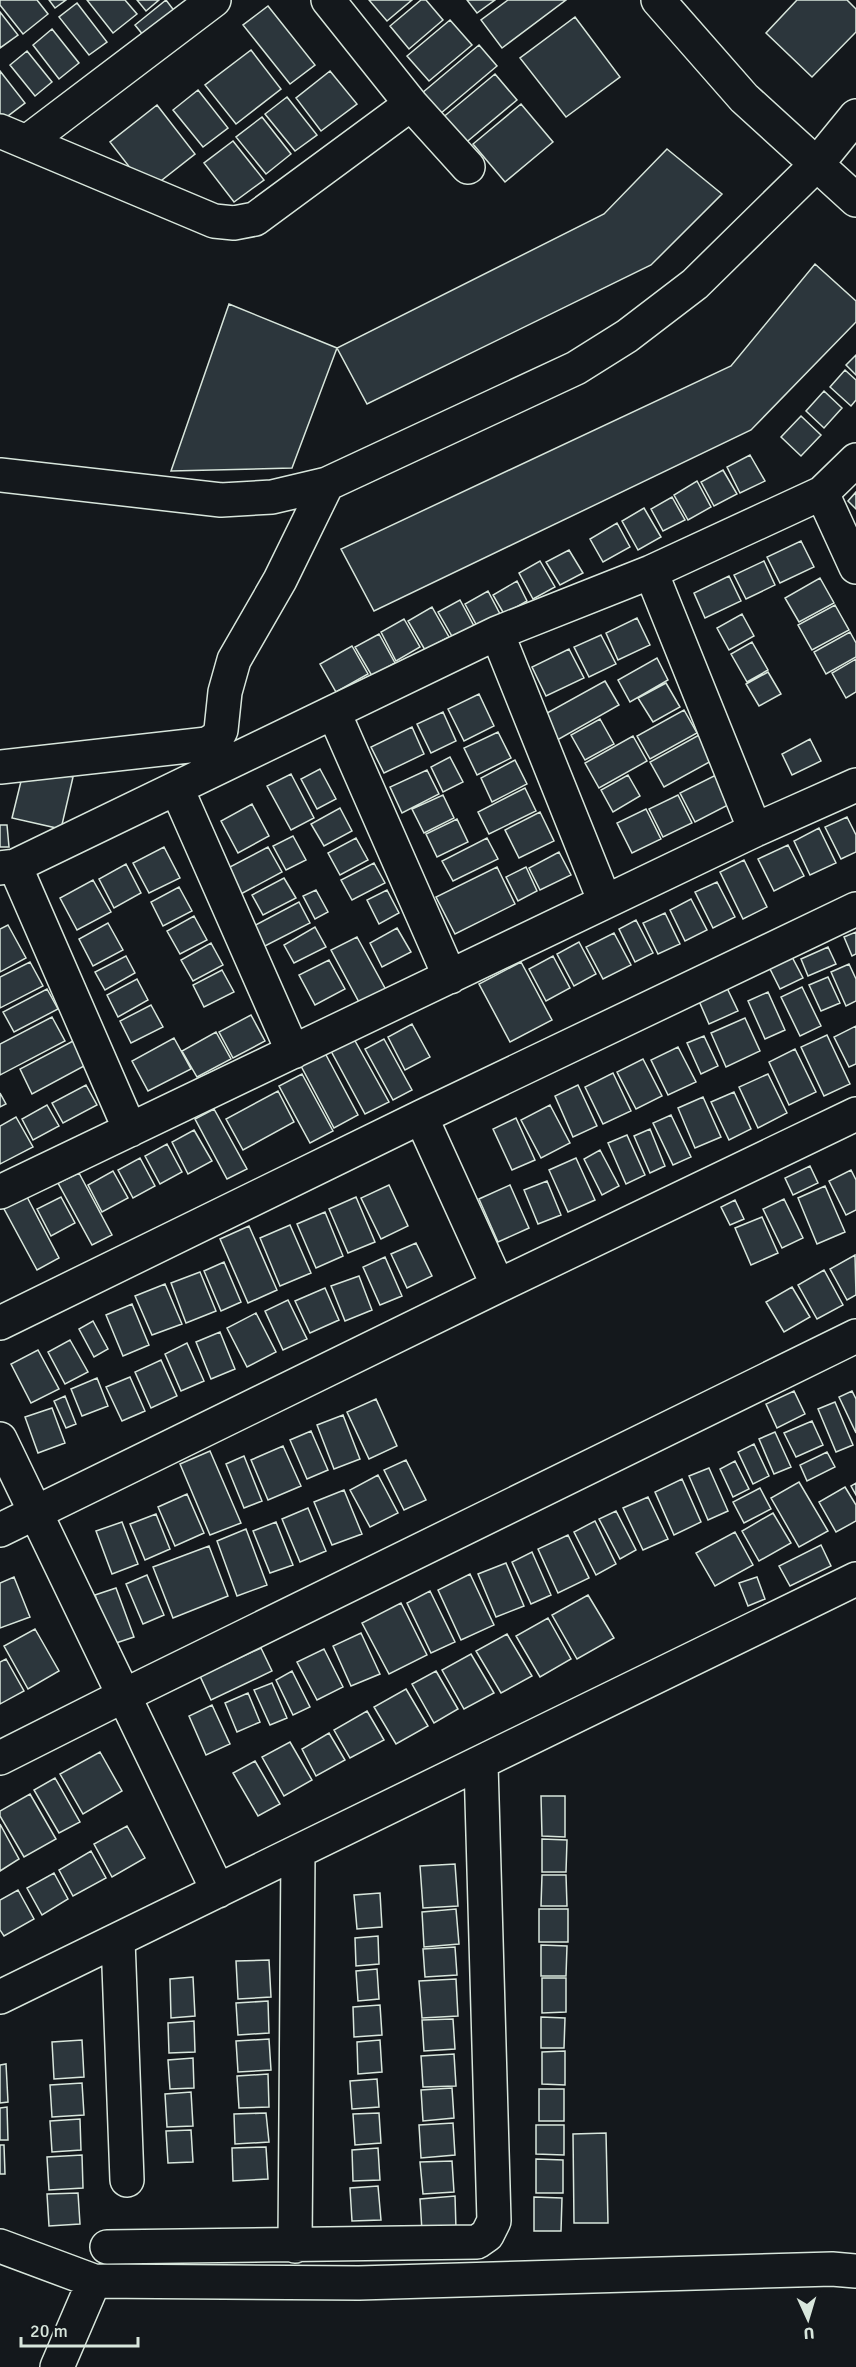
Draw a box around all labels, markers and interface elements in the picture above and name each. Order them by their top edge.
north arrow [778,2289,838,2349]
scale bar [21,2310,138,2348]
text: 20 m [30,2320,68,2342]
text: U [803,2323,815,2343]

